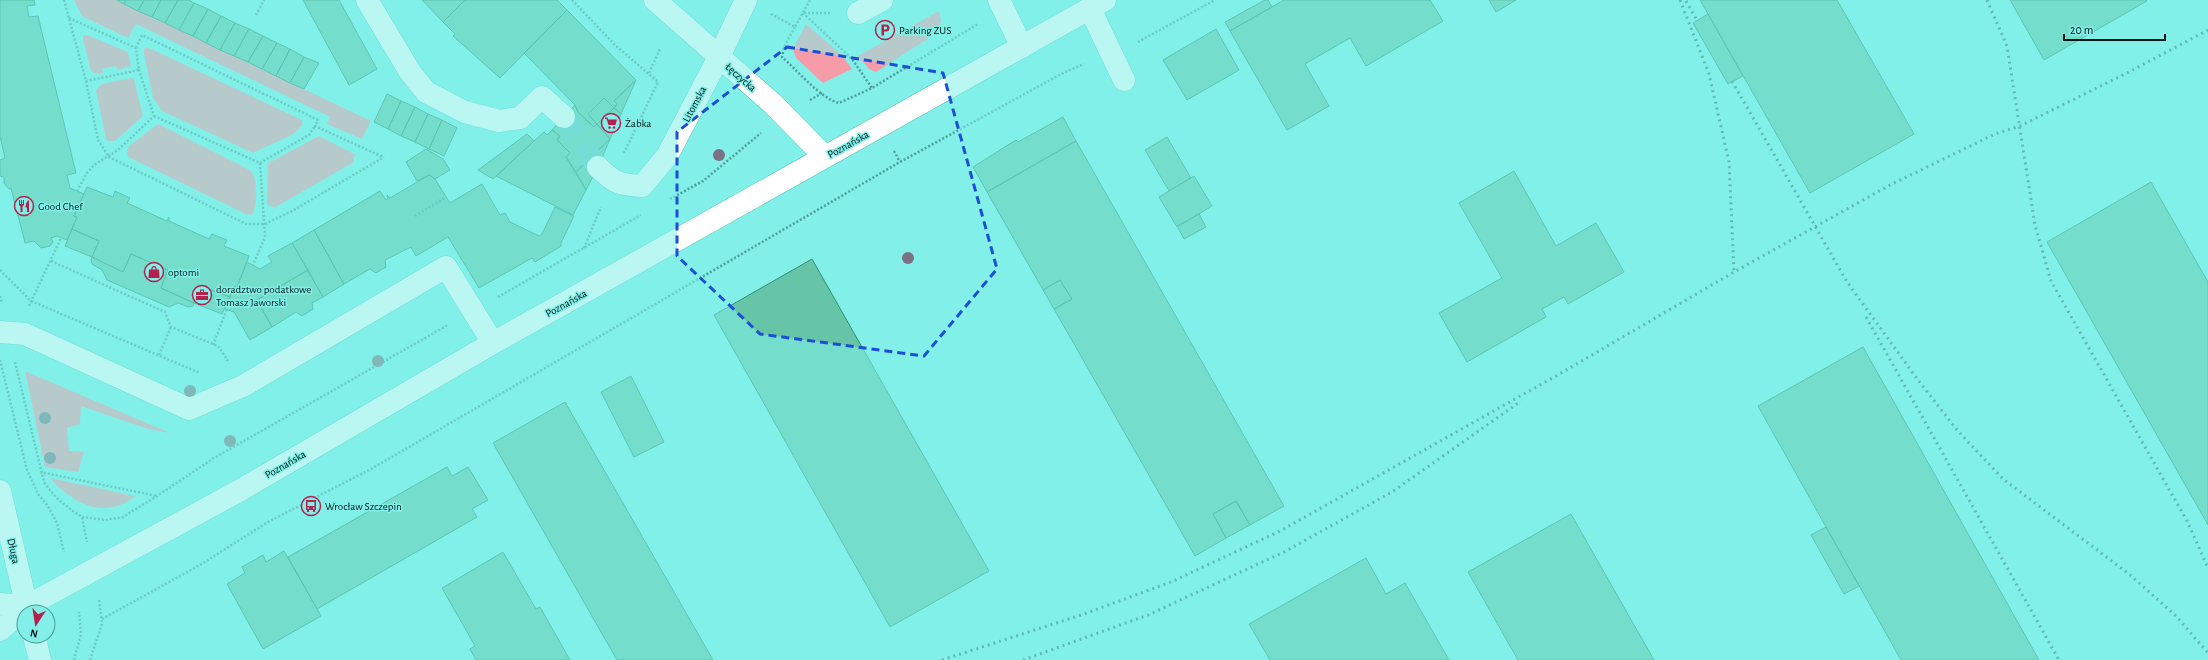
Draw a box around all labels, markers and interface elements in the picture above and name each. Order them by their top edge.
scale bar [2064,16,2165,42]
parking icon: Parking ZUS [874,19,896,41]
text: 20 m [2070,24,2093,36]
place label: Parking ZUS [899,25,951,36]
street label: Łęczycka [723,61,758,94]
street label: Litomska [681,85,708,124]
supermarket icon: Żabka [600,112,622,134]
place label: Żabka [625,118,651,129]
street label: Poznańska [826,129,871,160]
restaurant icon: Good Chef [13,195,35,217]
place label: Good Chef [38,201,83,212]
shop icon: optomi [143,261,165,283]
place label: optomi [168,267,199,278]
office icon: doradztwo podatkowe Tomasz Jaworski [191,284,213,306]
place label: doradztwo podatkowe Tomasz Jaworski [216,284,311,308]
street label: Poznańska [544,288,589,319]
street label: Poznańska [263,448,308,481]
bus stop icon: Wrocław Szczepin [300,495,322,517]
place label: Wrocław Szczepin [325,501,402,512]
street label: Długa [5,537,22,565]
north arrow [16,604,56,644]
text: N [29,627,39,639]

